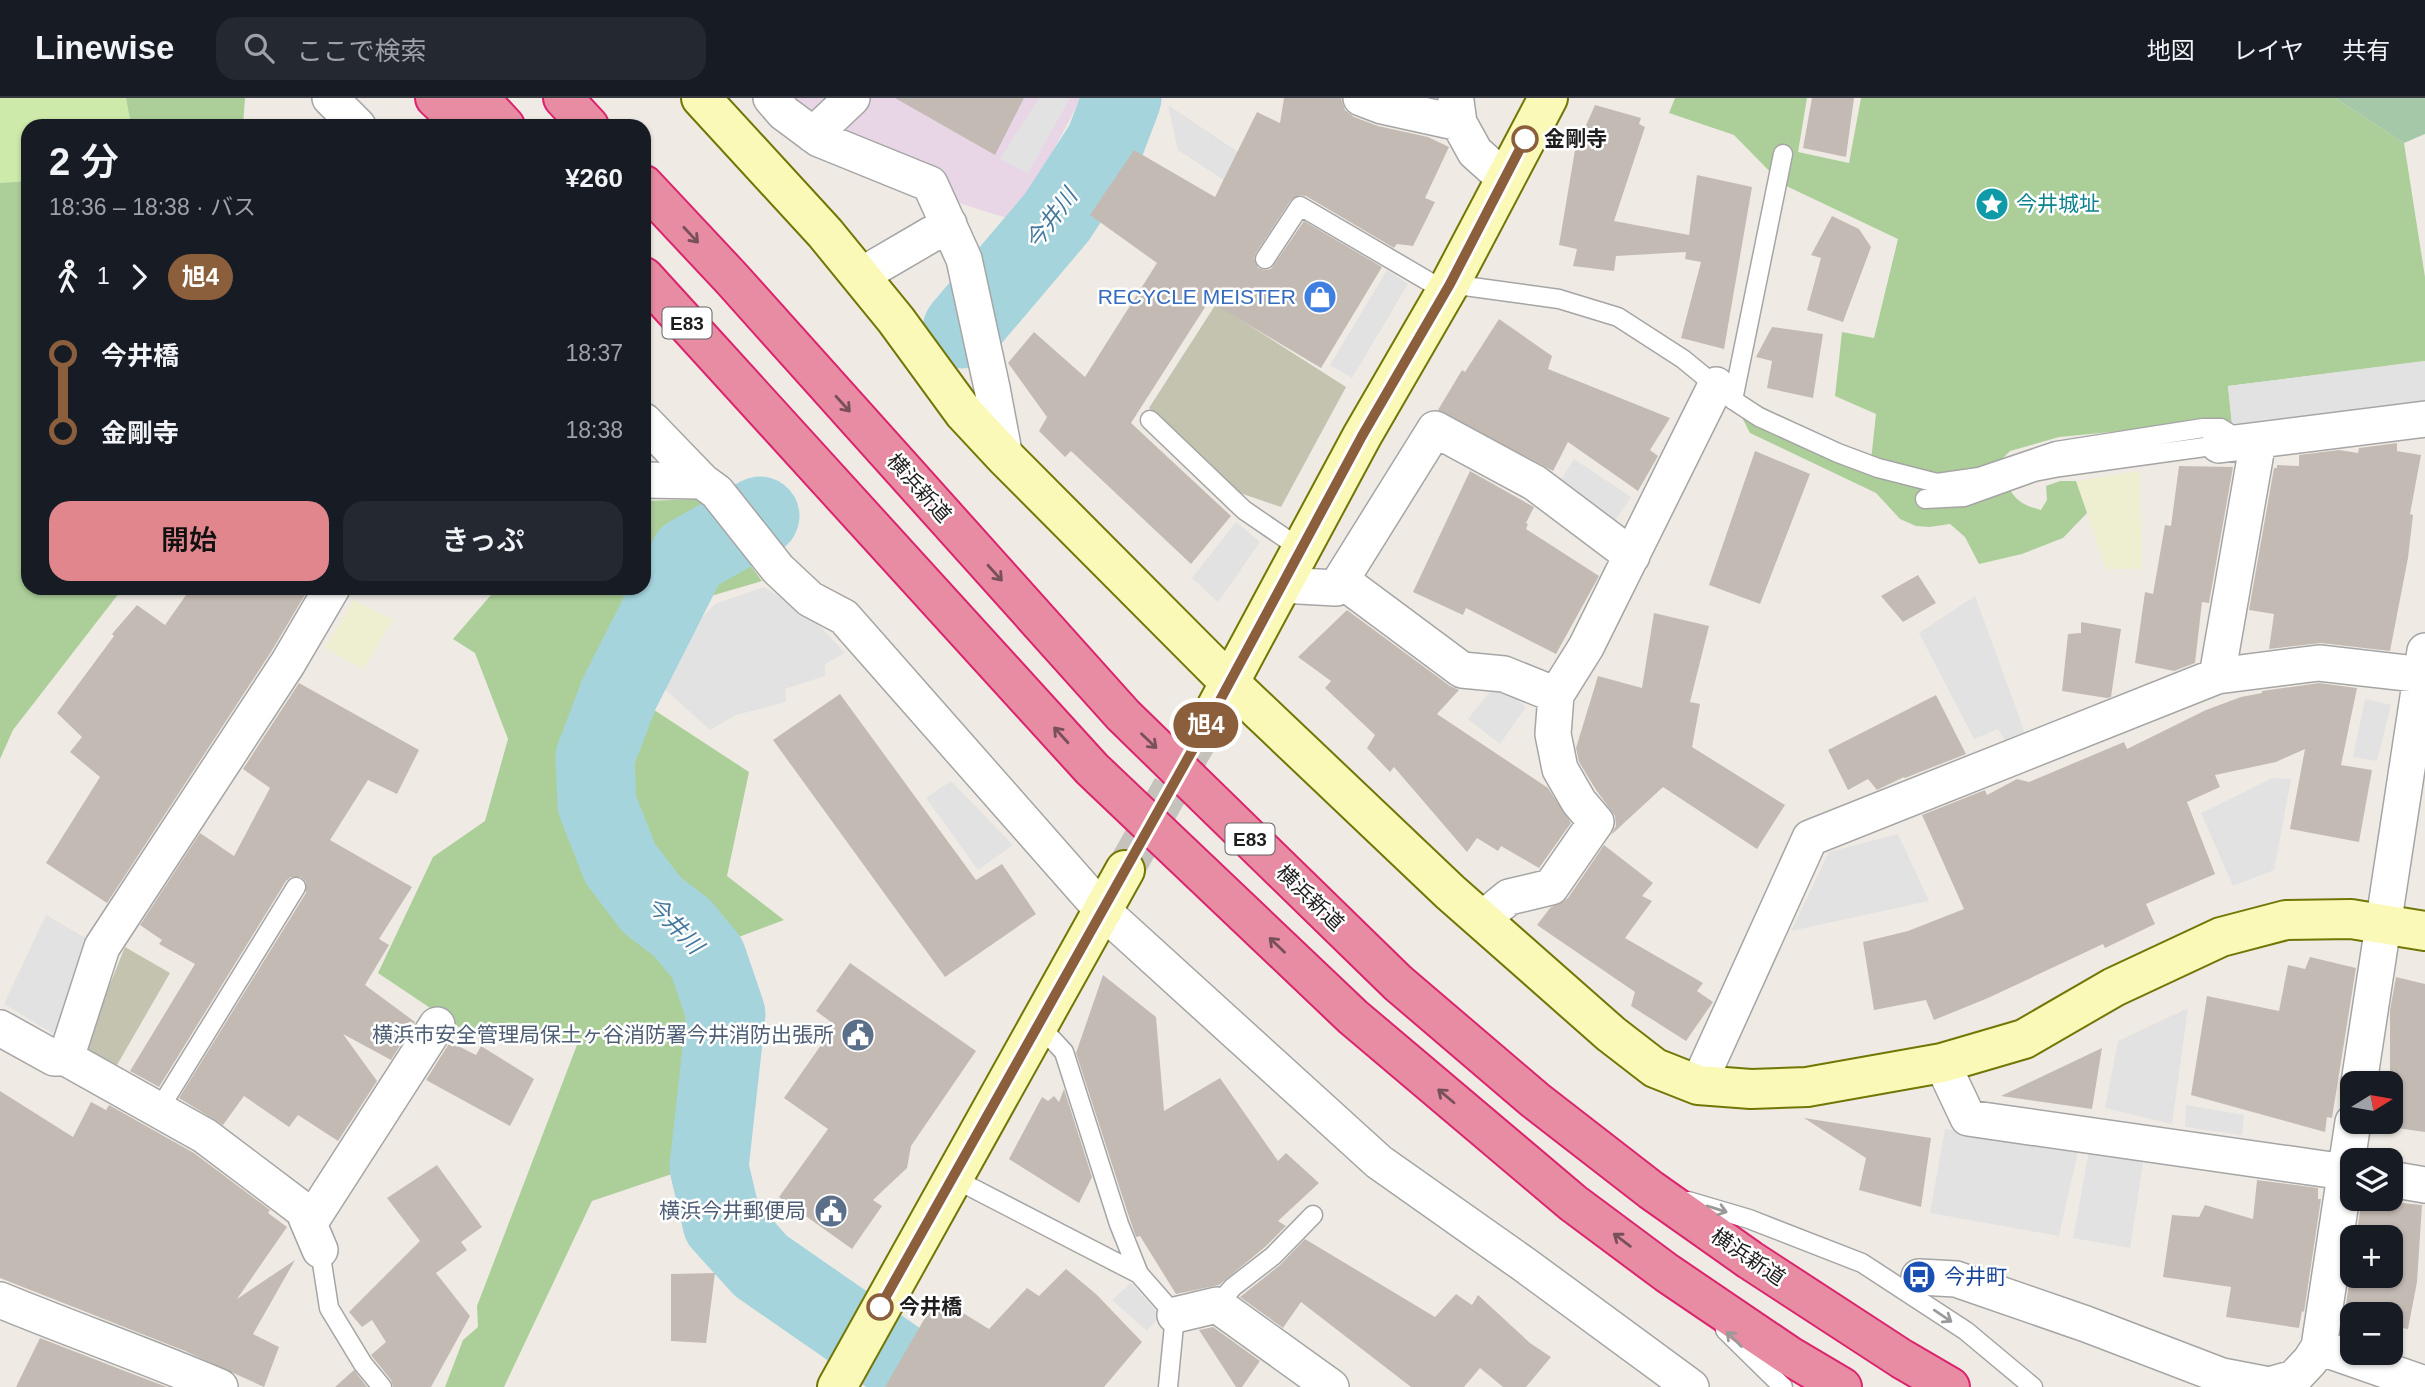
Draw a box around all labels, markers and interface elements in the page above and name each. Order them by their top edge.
search box [216,17,706,80]
text: Linewise [35,29,174,66]
icon: search [240,29,278,67]
text: ここで検索 [296,36,426,66]
text: 地図 [2147,37,2195,64]
text: レイヤ [2233,37,2304,64]
text: 共有 [2342,37,2390,64]
marker: 金剛寺 [1512,126,1538,152]
place label: 金剛寺 [1544,127,1607,150]
text: 2 分 [49,141,119,183]
text: ¥260 [565,163,623,193]
water label: 今井川 [1020,181,1084,254]
place icon: 今井城址 [1973,185,2011,223]
place label: 今井城址 [2016,192,2100,215]
text: 18:36 – 18:38 · バス [49,194,256,220]
one-way arrow [682,226,699,243]
icon: walk [49,258,87,296]
icon: forward [120,258,158,296]
text: 1 [97,263,110,289]
text: 旭4 [182,263,219,290]
shop icon: RECYCLE MEISTER [1301,278,1339,316]
place label: RECYCLE MEISTER [1098,285,1296,308]
road number: E83 [662,308,712,339]
text: 18:37 [565,340,623,366]
text: 今井橋 [101,341,179,371]
one-way arrow [835,394,851,412]
text: 18:38 [565,417,623,443]
text: 金剛寺 [101,418,179,448]
street label: 横浜新道 [883,449,956,527]
button: 開始 [49,501,329,581]
button: きっぷ [343,501,623,581]
one-way arrow [987,564,1003,582]
line badge: 旭4 [1174,702,1238,748]
text: 旭4 [1187,711,1225,738]
one-way arrow [1053,726,1069,744]
one-way arrow [1140,732,1157,749]
road number: E83 [1226,824,1274,854]
street label: 横浜新道 [1272,860,1349,935]
water label: 今井川 [642,891,710,961]
one-way arrow [1269,936,1286,953]
public building icon: 横浜市安全管理局保土ヶ谷消防署今井消防出張所 [839,1016,877,1054]
place label: 横浜市安全管理局保土ヶ谷消防署今井消防出張所 [372,1023,834,1046]
north arrow [2340,1071,2403,1134]
map controls [2340,1071,2403,1365]
one-way arrow [1438,1088,1456,1104]
button: layers [2340,1148,2403,1211]
public building icon: 横浜今井郵便局 [812,1192,850,1230]
place label: 横浜今井郵便局 [659,1199,806,1222]
one-way arrow [1705,1204,1727,1217]
street label: 横浜新道 [1707,1224,1790,1290]
button: + [2340,1225,2403,1288]
one-way arrow [1613,1233,1632,1248]
bus stop icon: 今井町 [1900,1258,1938,1296]
place label: 今井町 [1944,1265,2007,1288]
marker: 今井橋 [867,1294,893,1320]
place label: 今井橋 [899,1295,962,1318]
button: − [2340,1302,2403,1365]
one-way arrow [1933,1309,1952,1323]
one-way arrow [1726,1331,1743,1348]

